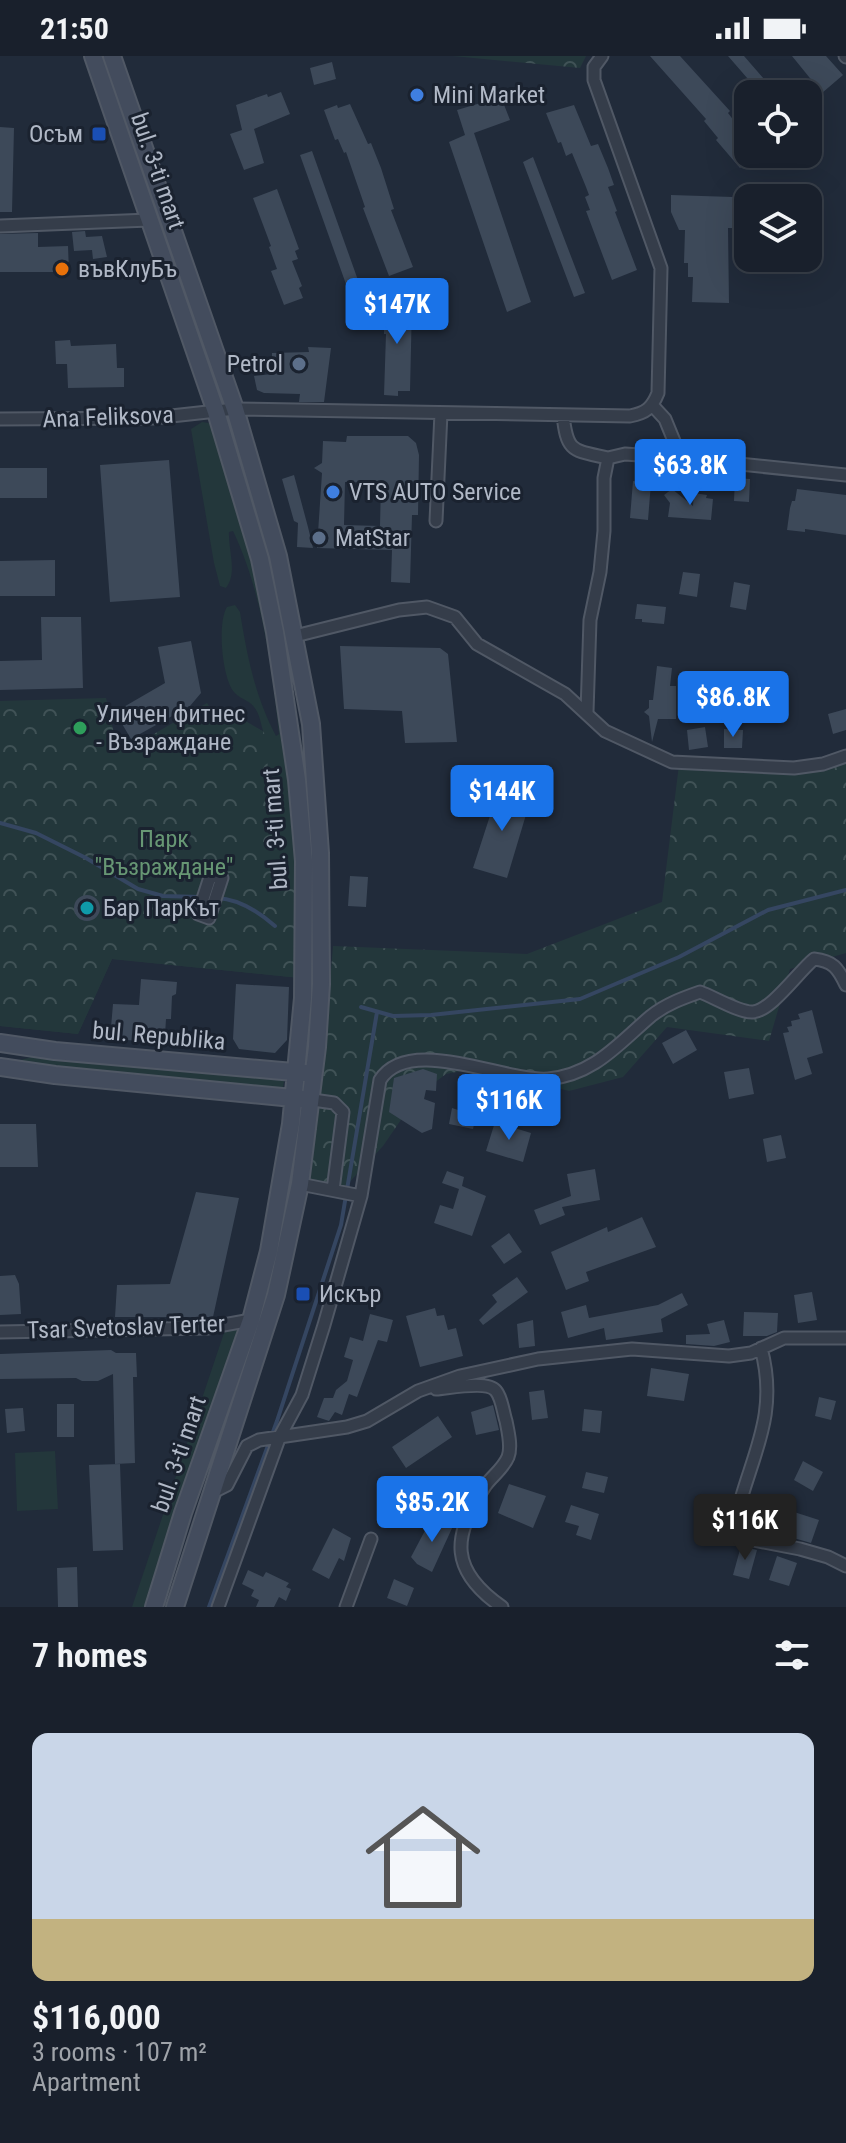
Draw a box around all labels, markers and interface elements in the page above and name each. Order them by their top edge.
text: 21:50 [40,11,109,46]
map controls [734,80,822,272]
button: locate [734,80,822,168]
place label: Mini Market [433,81,545,109]
marker: Mini Market [408,86,426,104]
street label: bul. 3-ti mart [125,109,191,233]
place label: Осъм [29,120,83,148]
marker: Осъм [90,125,108,143]
button: layers [734,184,822,272]
place label: въвКлуБъ [78,255,177,283]
marker: въвКлуБъ [53,260,71,278]
pin: $147K [341,278,453,346]
text: $147K [364,289,430,319]
place label: Petrol [227,350,283,378]
marker: Petrol [290,355,308,373]
street label: Ana Feliksova [42,401,174,433]
pin: $63.8K [625,439,755,507]
text: $63.8K [653,450,727,480]
place label: VTS AUTO Service [349,478,521,506]
marker: VTS AUTO Service [324,483,342,501]
place label: MatStar [335,524,410,552]
marker: MatStar [310,529,328,547]
pin: $86.8K [668,671,798,739]
text: $86.8K [696,682,770,712]
place label: Уличен фитнес - Възраждане [96,700,245,756]
marker: Уличен фитнес - Възраждане [71,719,89,737]
pin: $144K [446,765,558,833]
street label: bul. 3-ti mart [257,768,293,890]
text: $144K [469,776,535,806]
park label: Парк "Възраждане" [94,825,234,881]
place label: Бар ПарКът [103,894,219,922]
marker: Бар ПарКът [78,899,96,917]
street label: bul. Republika [91,1016,227,1056]
pin: $116K [453,1074,565,1142]
text: $116K [476,1085,542,1115]
place label: Искър [319,1280,381,1308]
marker: Искър [294,1285,312,1303]
street label: Tsar Svetoslav Terter [26,1310,226,1344]
street label: bul. 3-ti mart [146,1392,212,1516]
pin: $85.2K [367,1476,497,1544]
text: $85.2K [395,1487,469,1517]
pin: $116K [689,1494,801,1562]
text: $116K [712,1505,778,1535]
icon: filters [770,1633,814,1677]
text: 7 homes [32,1635,148,1675]
icon: home [351,1785,495,1929]
text: $116,000 [32,1997,161,2037]
text: 3 rooms · 107 m² [32,2037,207,2067]
text: Apartment [32,2067,141,2097]

